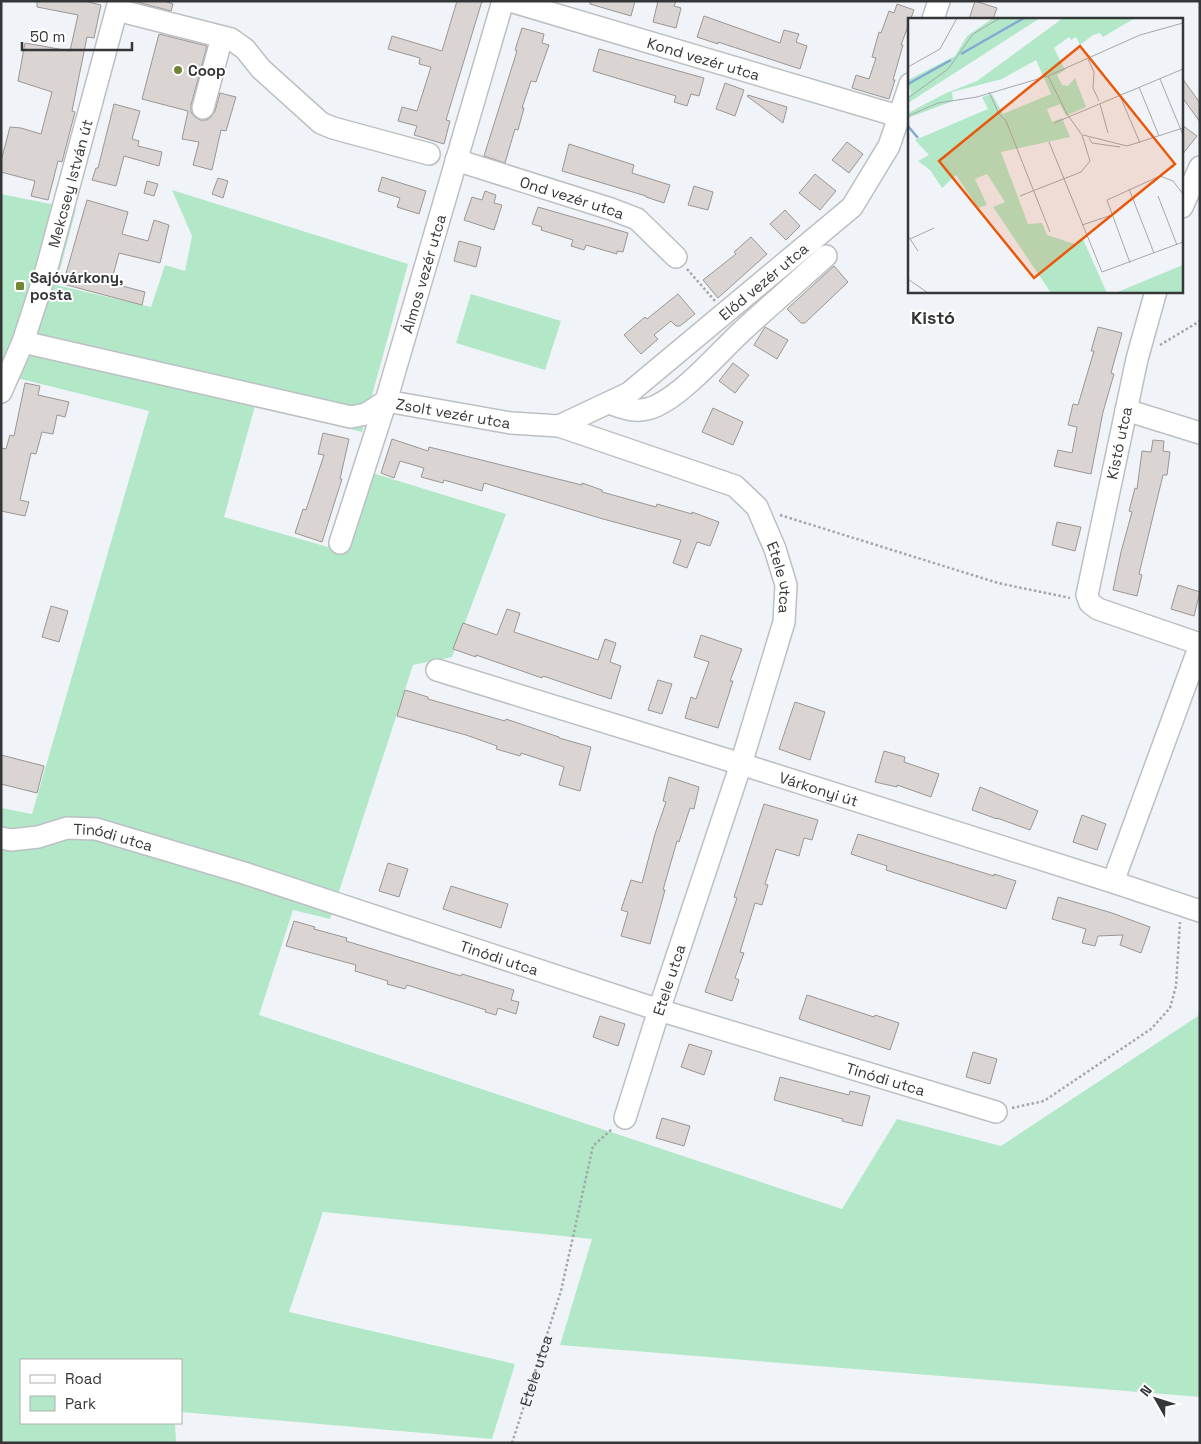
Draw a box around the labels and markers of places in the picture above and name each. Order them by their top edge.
place label: Coop [188,61,226,80]
marker: Coop [172,64,184,76]
place label: Sajóvárkony, posta [30,268,123,304]
marker: Sajóvárkony, posta [14,280,26,292]

